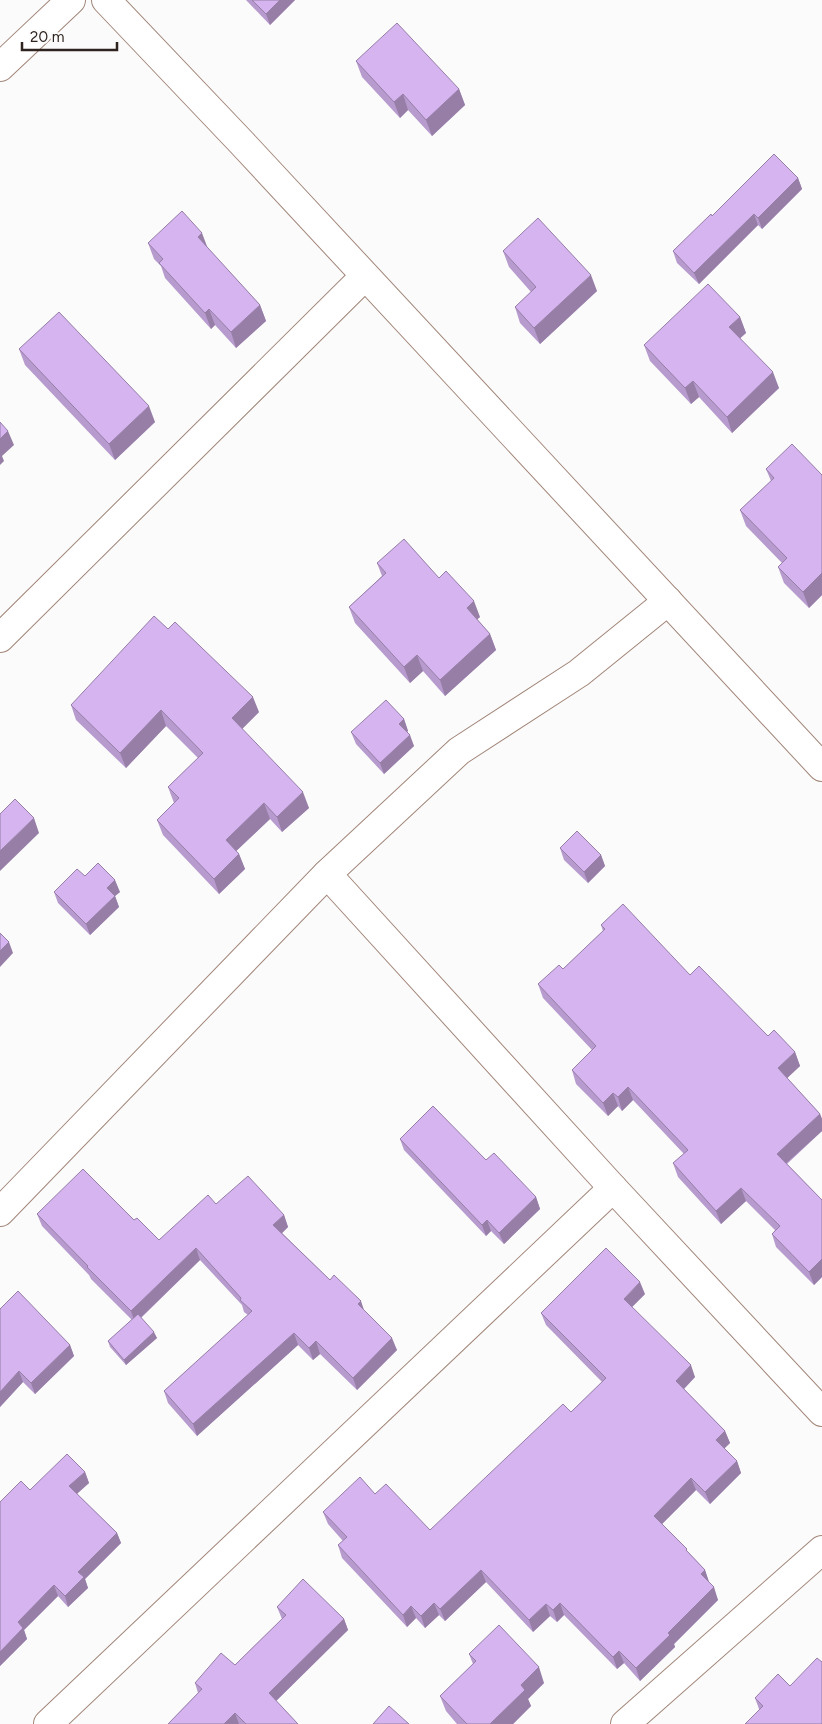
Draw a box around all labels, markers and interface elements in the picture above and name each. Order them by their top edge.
scale bar [22,20,118,52]
text: 20 m [30,28,64,46]

